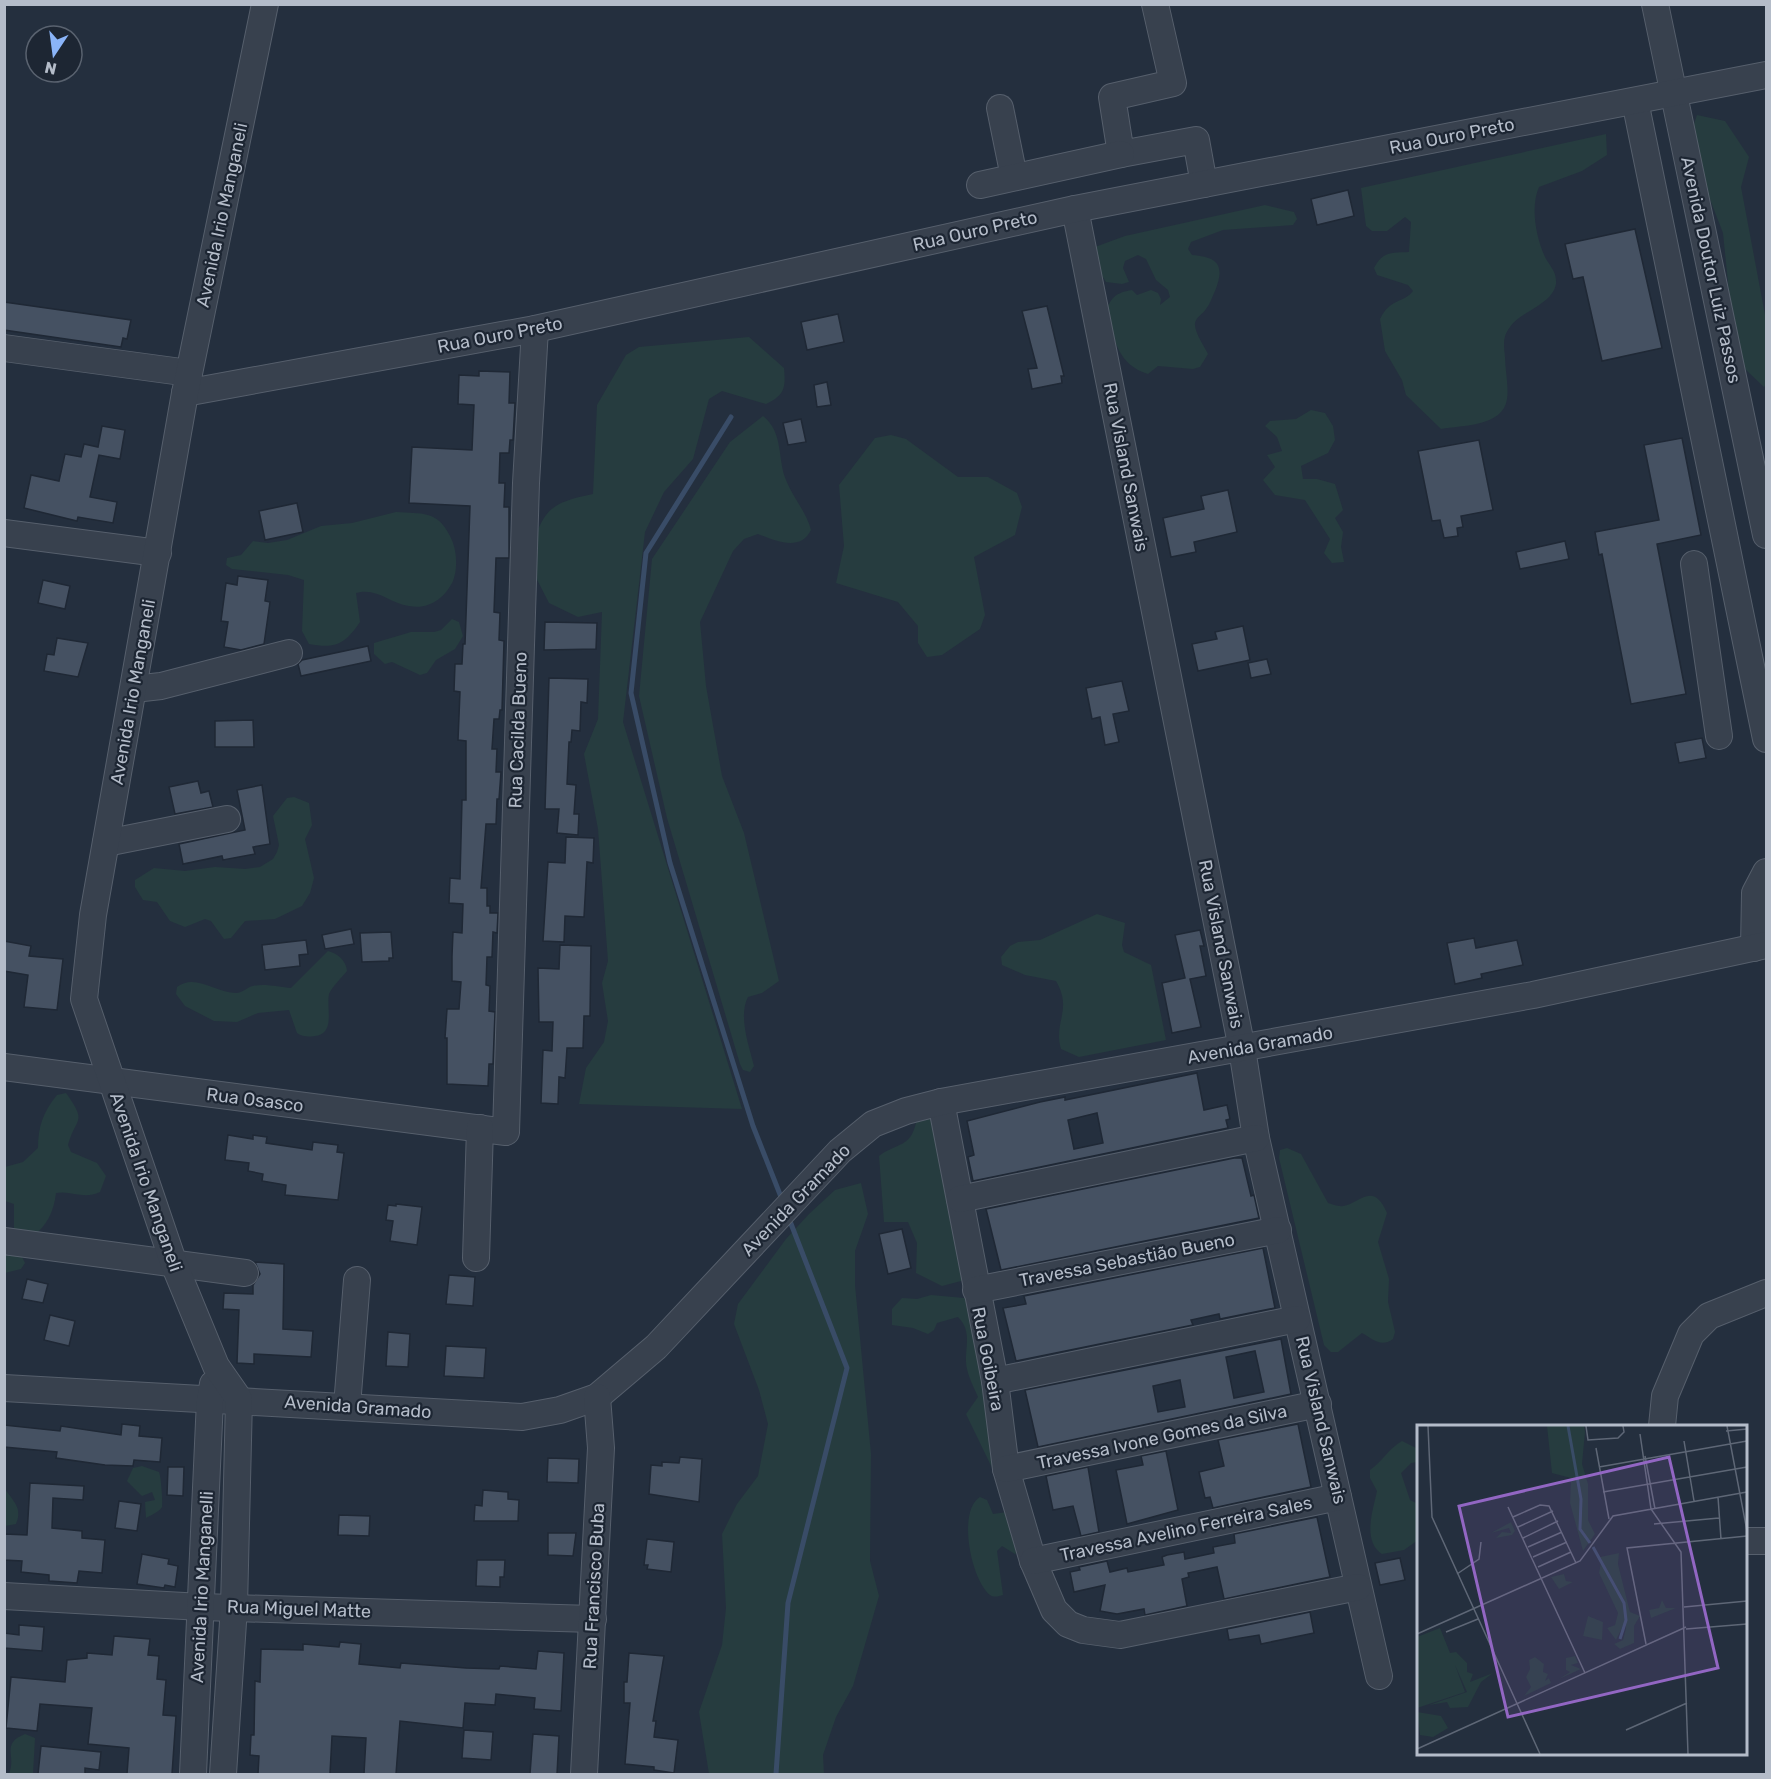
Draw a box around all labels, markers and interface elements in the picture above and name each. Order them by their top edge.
north arrow [24,24,84,84]
text: N [43,58,58,79]
street label: Rua Ouro Preto [1388,113,1516,159]
street label: Avenida Irio Manganeli [192,121,252,309]
street label: Avenida Doutor Luiz Passos [1676,155,1746,385]
street label: Rua Ouro Preto [911,206,1039,256]
street label: Rua Ouro Preto [436,312,564,358]
street label: Rua Visland Sanwais [1099,381,1153,553]
street label: Avenida Irio Manganeli [106,598,160,786]
street label: Rua Cacilda Bueno [504,651,532,809]
street label: Rua Visland Sanwais [1194,858,1248,1030]
street label: Avenida Gramado [1186,1021,1334,1069]
street label: Rua Osasco [205,1083,305,1117]
street label: Avenida Irio Manganeli [105,1090,187,1274]
street label: Avenida Gramado [737,1139,855,1261]
street label: Travessa Sebastião Bueno [1017,1228,1237,1292]
street label: Rua Goibeira [967,1305,1009,1413]
street label: Rua Visland Sanwais [1291,1334,1351,1506]
street label: Avenida Gramado [284,1391,432,1423]
street label: Travessa Ivone Gomes da Silva [1035,1400,1289,1474]
inset map [1417,1425,1747,1755]
street label: Avenida Irio Manganelli [186,1490,218,1684]
street label: Travessa Avelino Ferreira Sales [1058,1492,1314,1566]
street label: Rua Francisco Buba [579,1502,609,1670]
street label: Rua Miguel Matte [226,1595,372,1623]

